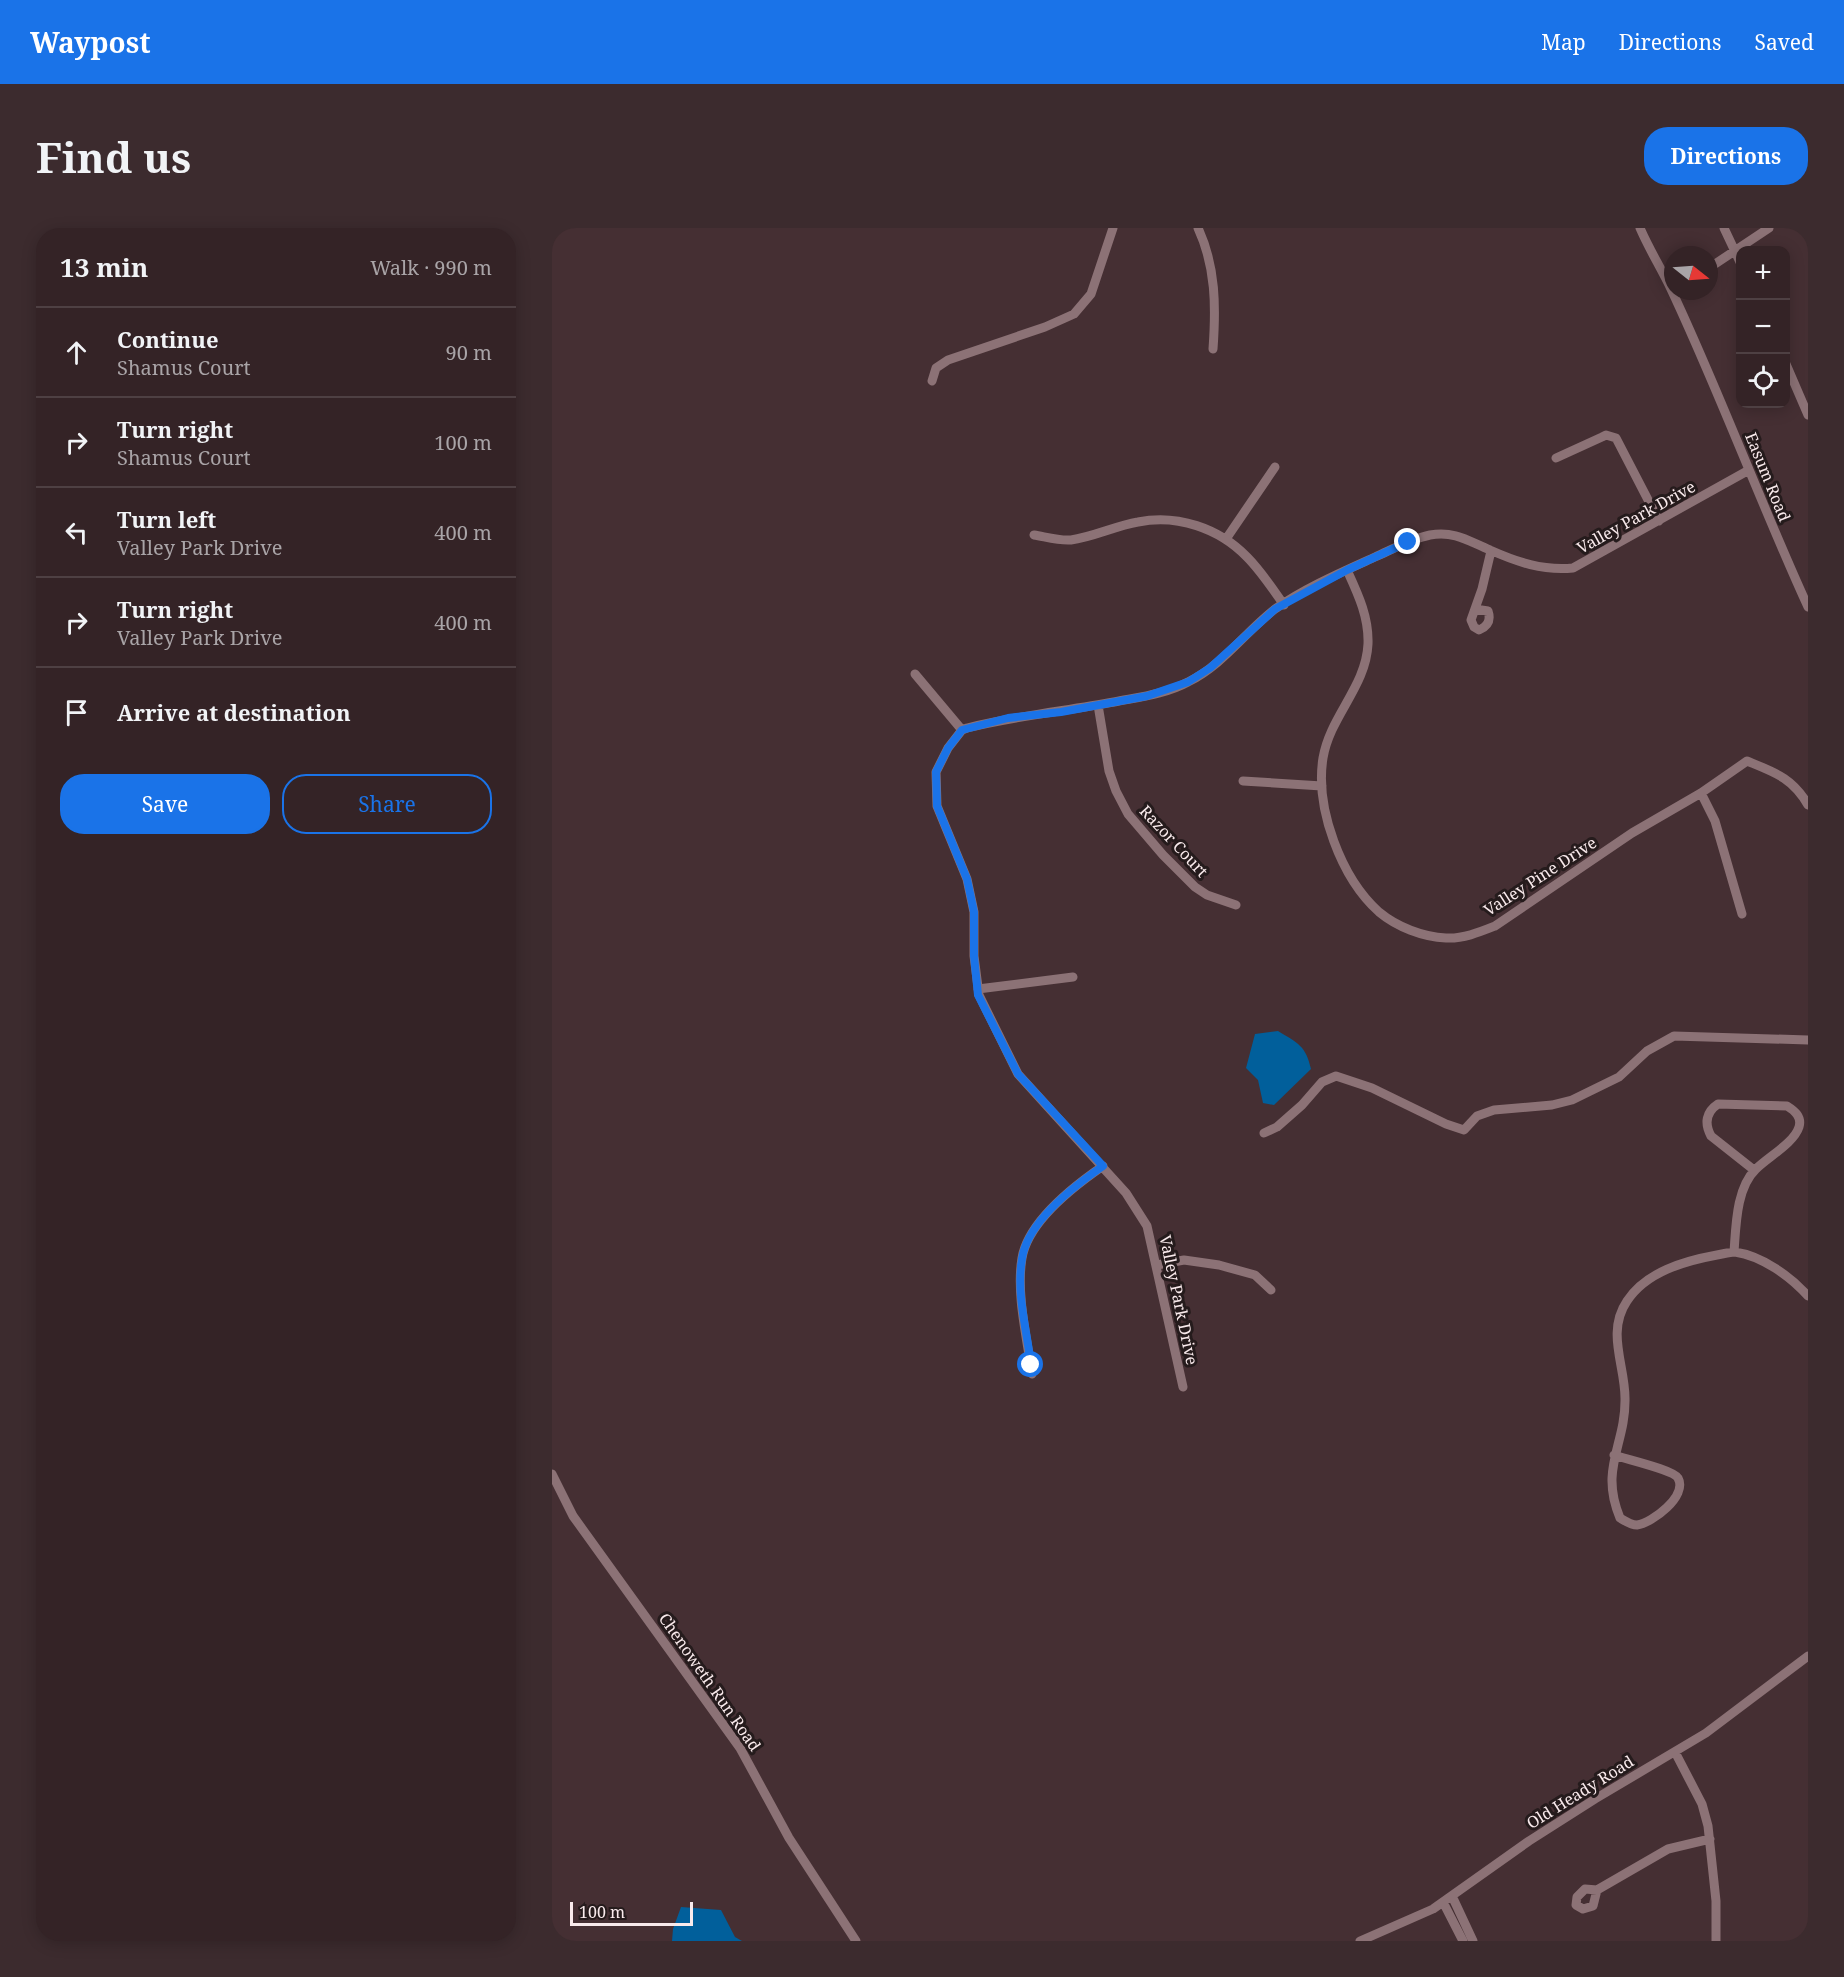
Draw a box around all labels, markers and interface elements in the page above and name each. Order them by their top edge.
text: Waypost [30,23,151,61]
text: Map [1541,28,1586,56]
text: Directions [1619,28,1721,56]
text: Saved [1754,28,1814,56]
button: Directions [1644,127,1808,185]
text: Find us [36,128,191,185]
north arrow [1664,246,1718,300]
map controls [1736,246,1790,408]
button: + [1736,246,1790,300]
text: 13 min [60,249,148,285]
text: Walk · 990 m [370,254,492,281]
button: − [1736,300,1790,354]
text: Continue [117,324,219,354]
icon: ahead [60,336,93,369]
text: 90 m [446,339,492,366]
text: Shamus Court [117,354,251,381]
button: locate [1736,354,1790,408]
text: Turn right [117,414,233,444]
icon: right [60,426,93,459]
text: 100 m [434,429,492,456]
street label: Easum Road [1740,429,1796,525]
text: Shamus Court [117,444,251,471]
street label: Valley Park Drive [1573,475,1699,559]
text: Turn left [117,504,216,534]
icon: left [60,516,93,549]
text: 400 m [434,519,492,546]
route end [1394,528,1420,554]
text: Valley Park Drive [117,534,282,561]
text: Turn right [117,594,233,624]
icon: right [60,606,93,639]
text: 400 m [434,609,492,636]
text: Valley Park Drive [117,624,282,651]
icon: arrive [60,696,93,729]
text: Arrive at destination [117,697,351,727]
button: Save [60,774,270,834]
button: Share [282,774,492,834]
street label: Razor Court [1135,800,1213,882]
street label: Valley Pine Drive [1479,831,1601,921]
street label: Valley Park Drive [1154,1233,1204,1367]
route start [1017,1351,1043,1377]
street label: Chenoweth Run Road [654,1608,766,1756]
street label: Old Heady Road [1522,1750,1638,1834]
scale bar [570,1899,693,1926]
text: 100 m [579,1901,625,1923]

